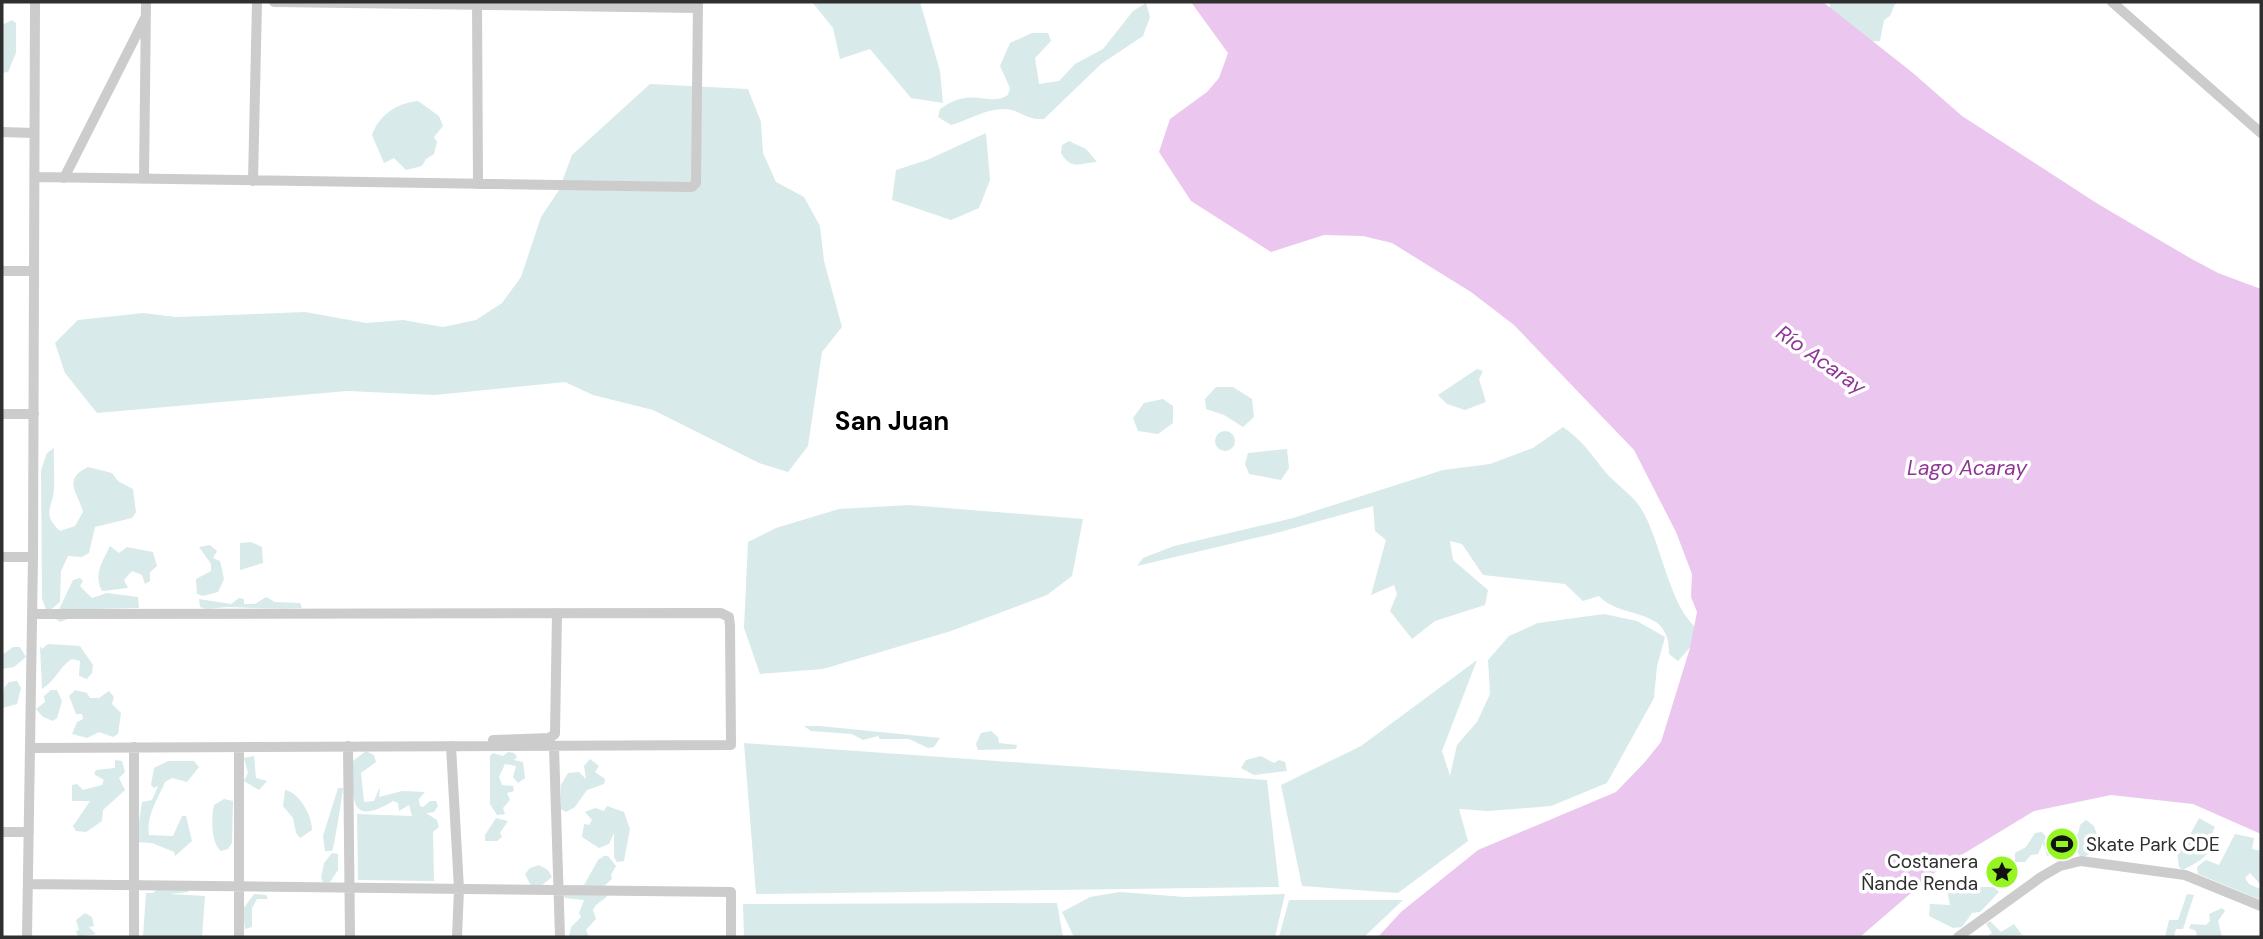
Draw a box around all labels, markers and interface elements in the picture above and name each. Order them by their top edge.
water label: Río Acaray [1771,319,1872,402]
district label: San Juan [835,404,949,438]
water label: Lago Acaray [1907,454,2028,482]
sports icon: Skate Park CDE [2043,825,2081,863]
place label: Skate Park CDE [2086,832,2220,857]
place label: Costanera Ñande Renda [1861,849,1978,896]
place icon: Costanera Ñande Renda [1983,853,2021,891]

